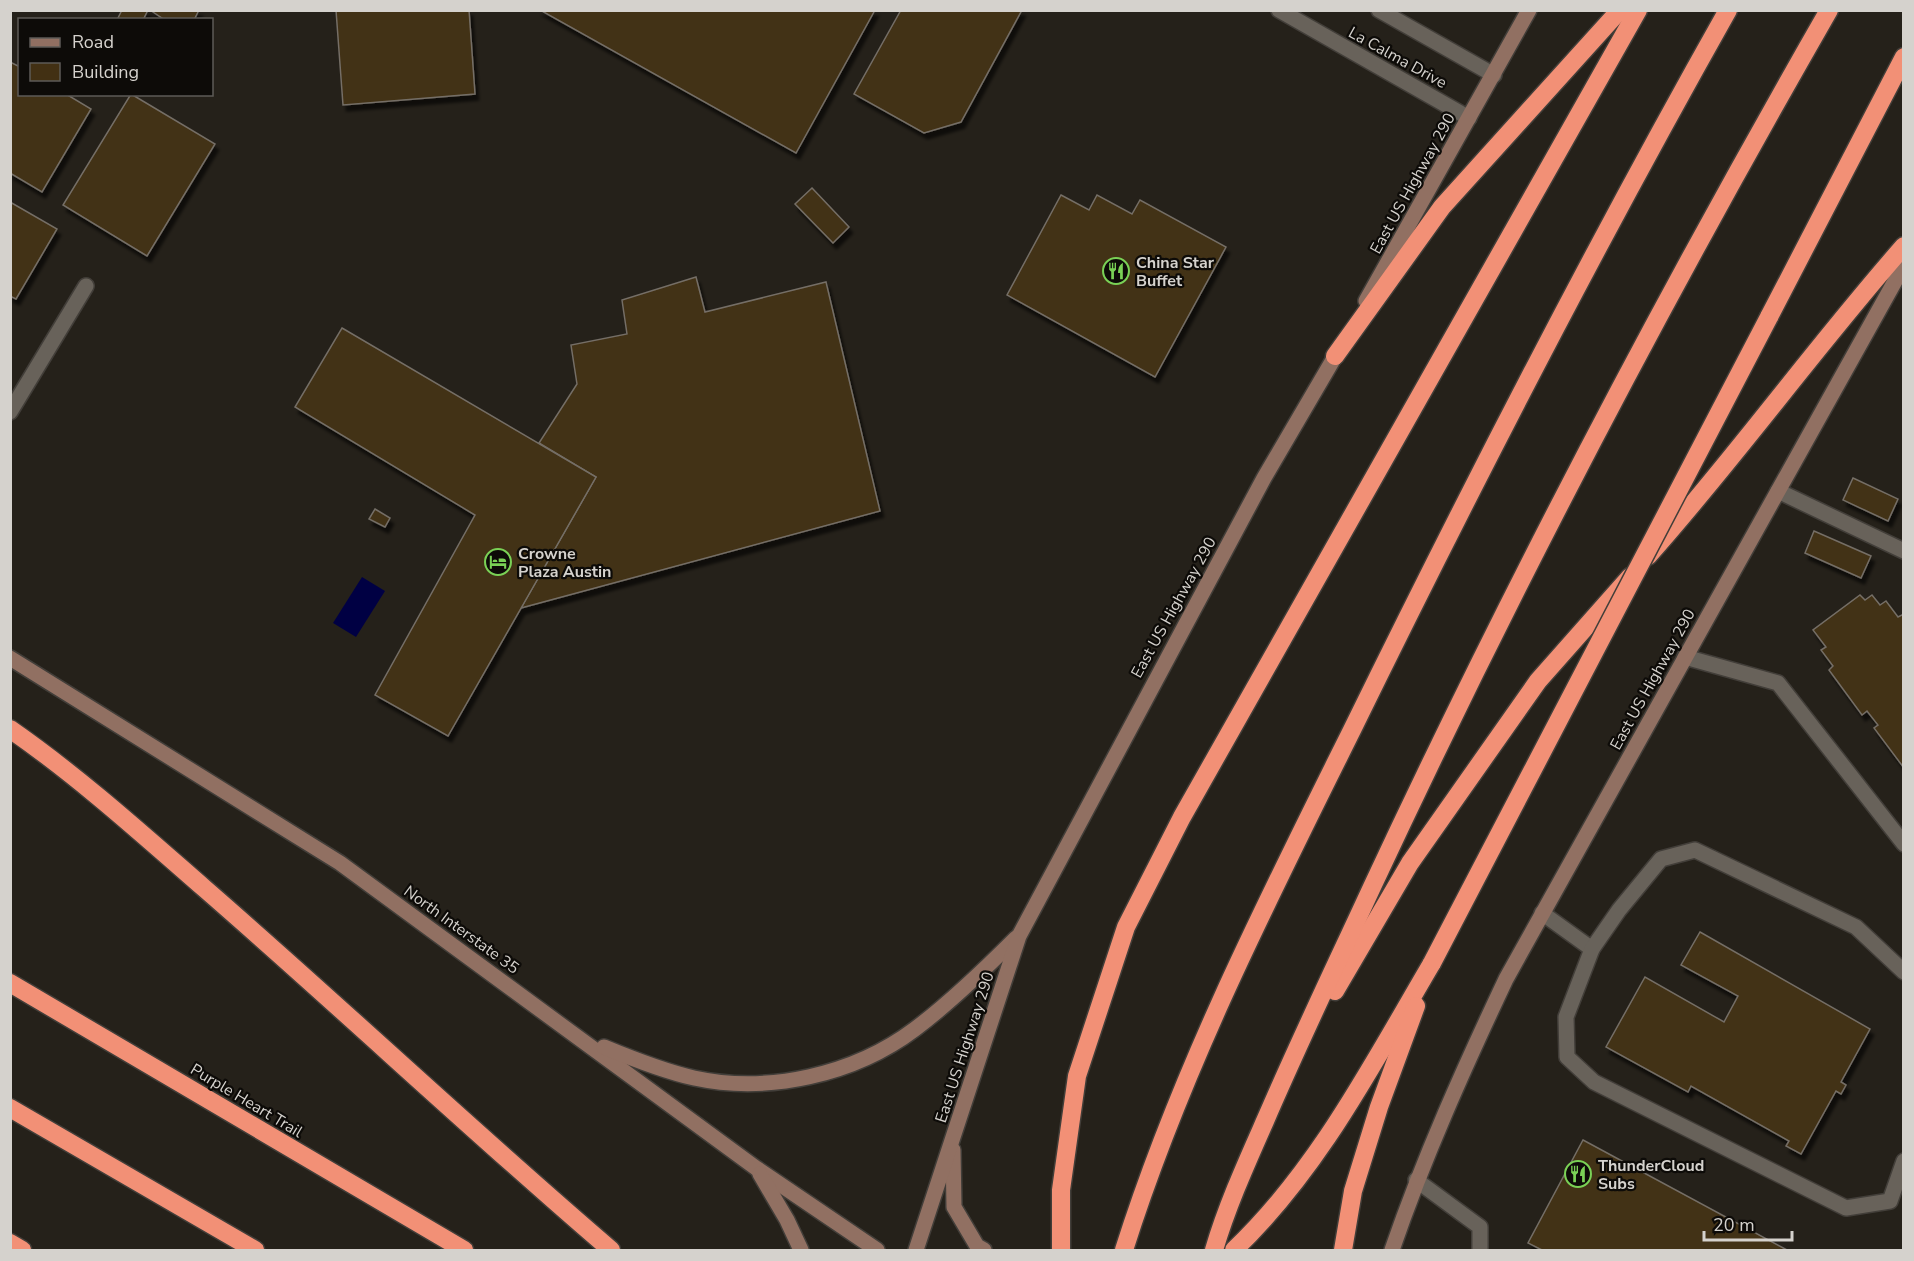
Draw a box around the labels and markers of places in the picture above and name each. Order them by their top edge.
place label: China Star Buffet [1136,252,1215,292]
restaurant icon: China Star Buffet [1101,256,1131,286]
place label: Crowne Plaza Austin [518,543,611,583]
hotel icon: Crowne Plaza Austin [483,547,513,577]
place label: ThunderCloud Subs [1598,1155,1704,1195]
restaurant icon: ThunderCloud Subs [1563,1159,1593,1189]

